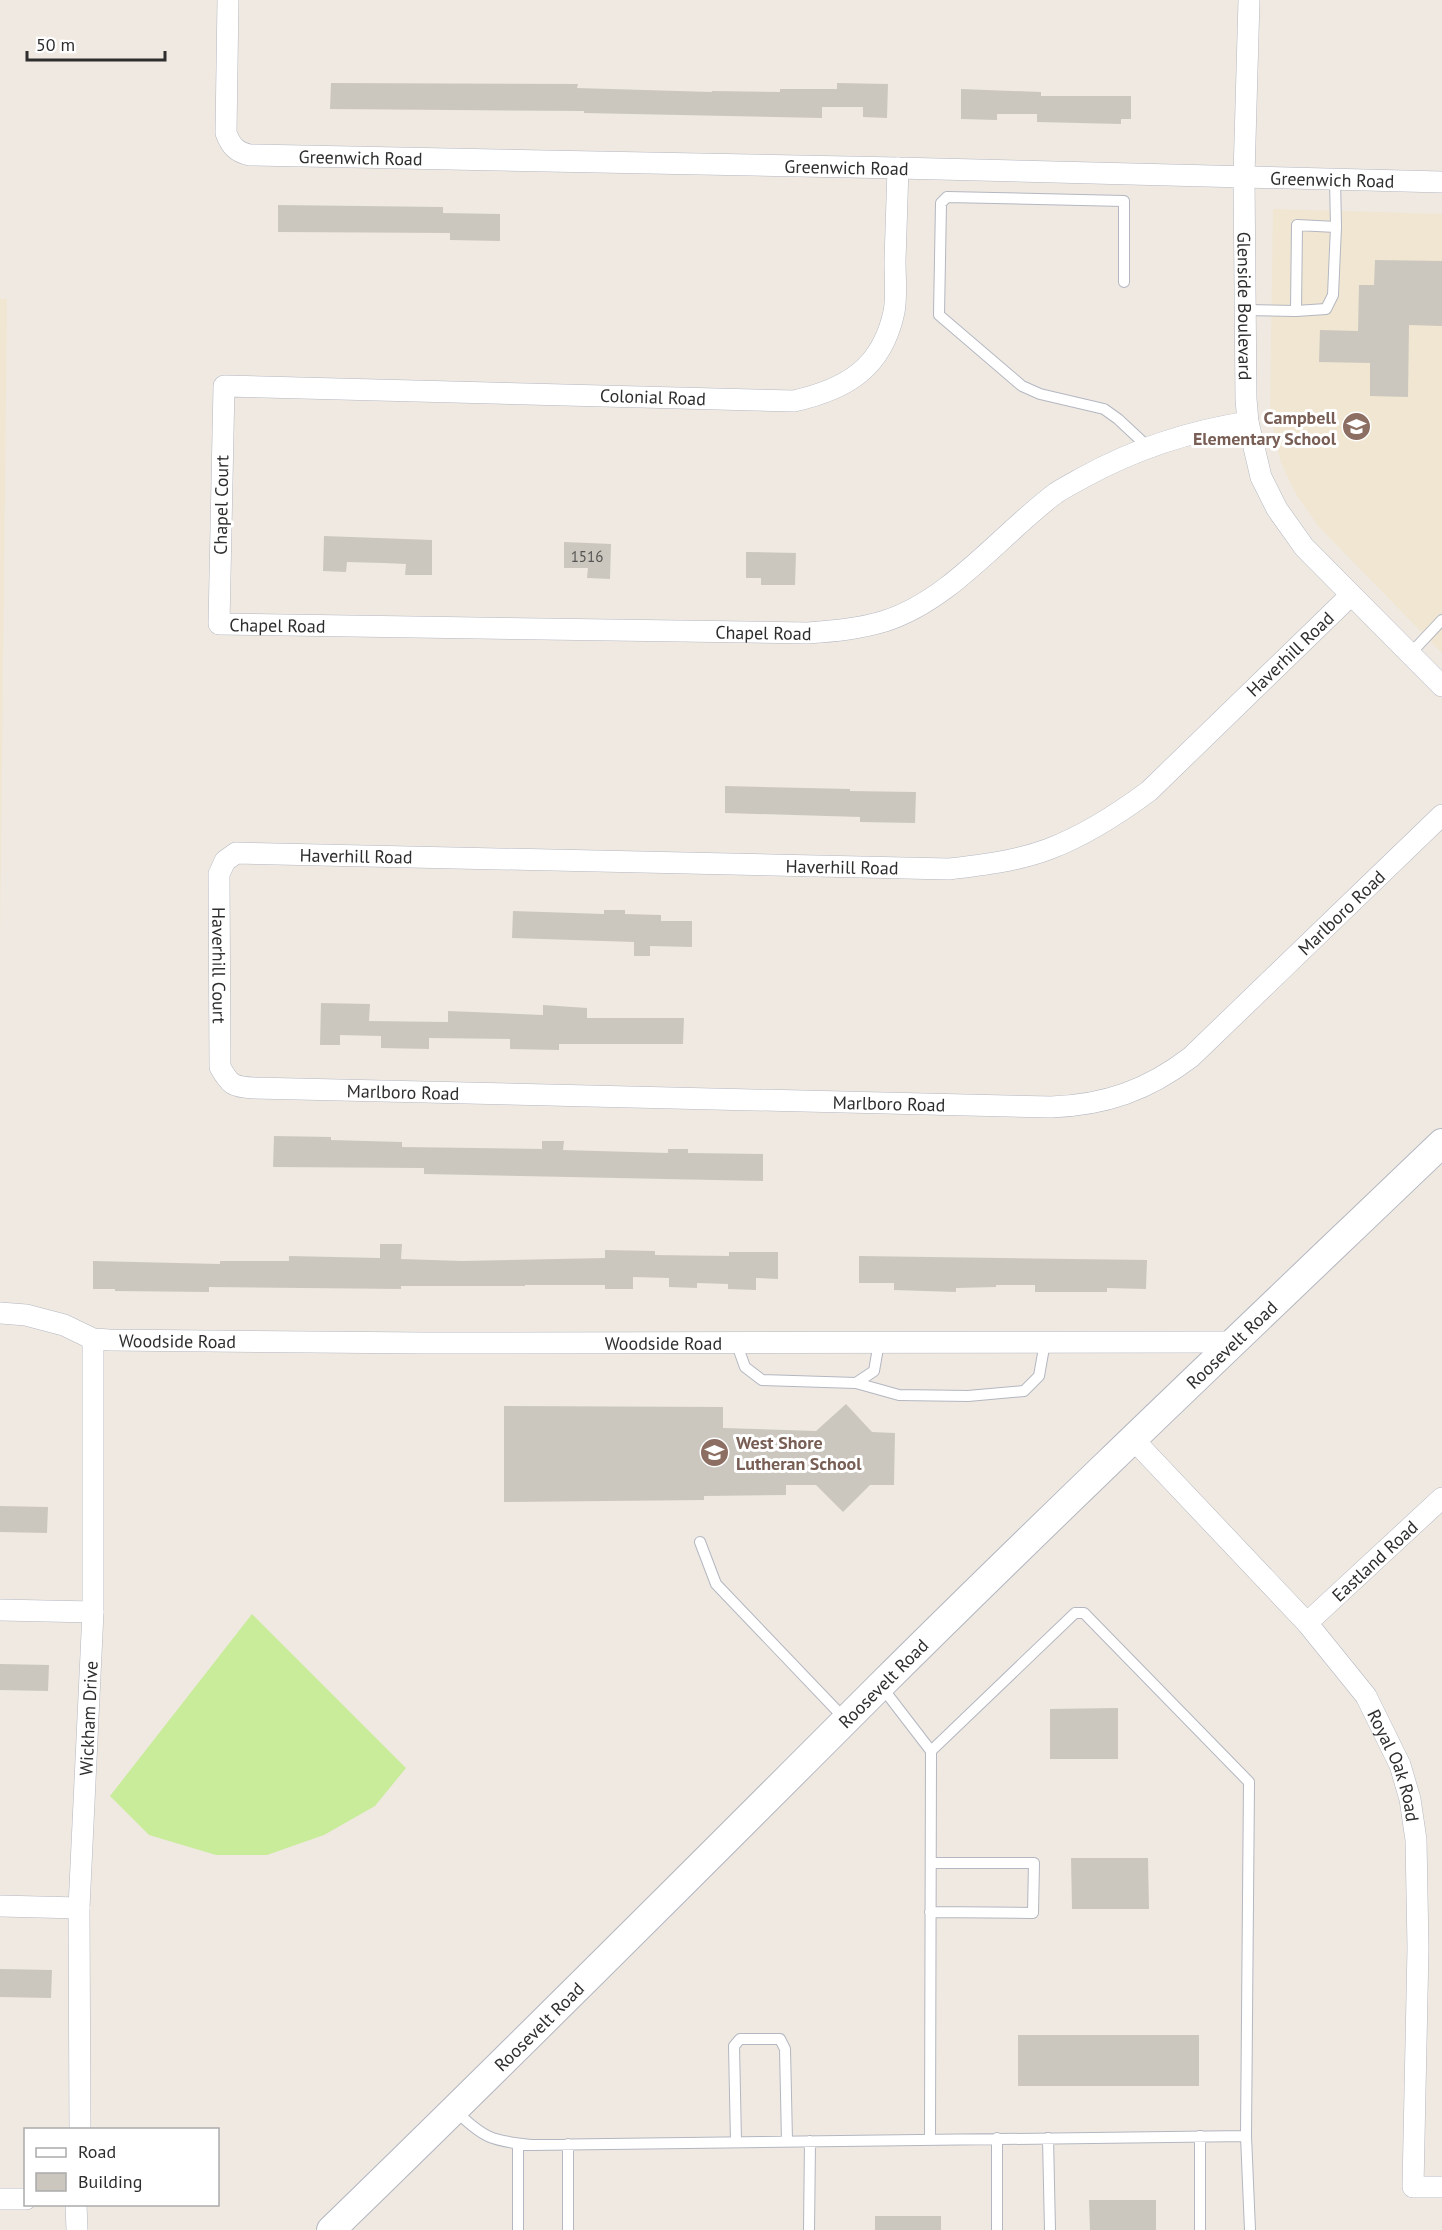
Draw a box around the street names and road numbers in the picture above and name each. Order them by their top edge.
street label: Greenwich Road [298,144,423,170]
street label: Greenwich Road [784,154,909,180]
street label: Greenwich Road [1270,166,1395,192]
street label: Glenside Boulevard [1233,231,1257,380]
street label: Colonial Road [600,384,706,410]
street label: Chapel Court [209,455,233,555]
street label: Haverhill Road [1241,607,1339,701]
street label: Chapel Road [229,613,326,637]
street label: Chapel Road [715,620,812,645]
street label: Haverhill Road [299,844,413,868]
street label: Haverhill Road [785,855,899,879]
street label: Marlboro Road [1293,865,1390,960]
street label: Haverhill Court [208,907,231,1024]
street label: Marlboro Road [346,1079,460,1104]
street label: Marlboro Road [832,1090,946,1116]
street label: Roosevelt Road [1181,1295,1282,1393]
street label: Woodside Road [119,1329,236,1353]
street label: Woodside Road [605,1331,722,1354]
street label: Eastland Road [1327,1515,1422,1606]
street label: Roosevelt Road [833,1634,933,1733]
street label: Wickham Drive [74,1660,102,1776]
street label: Royal Oak Road [1363,1705,1425,1823]
street label: Roosevelt Road [489,1977,589,2076]

